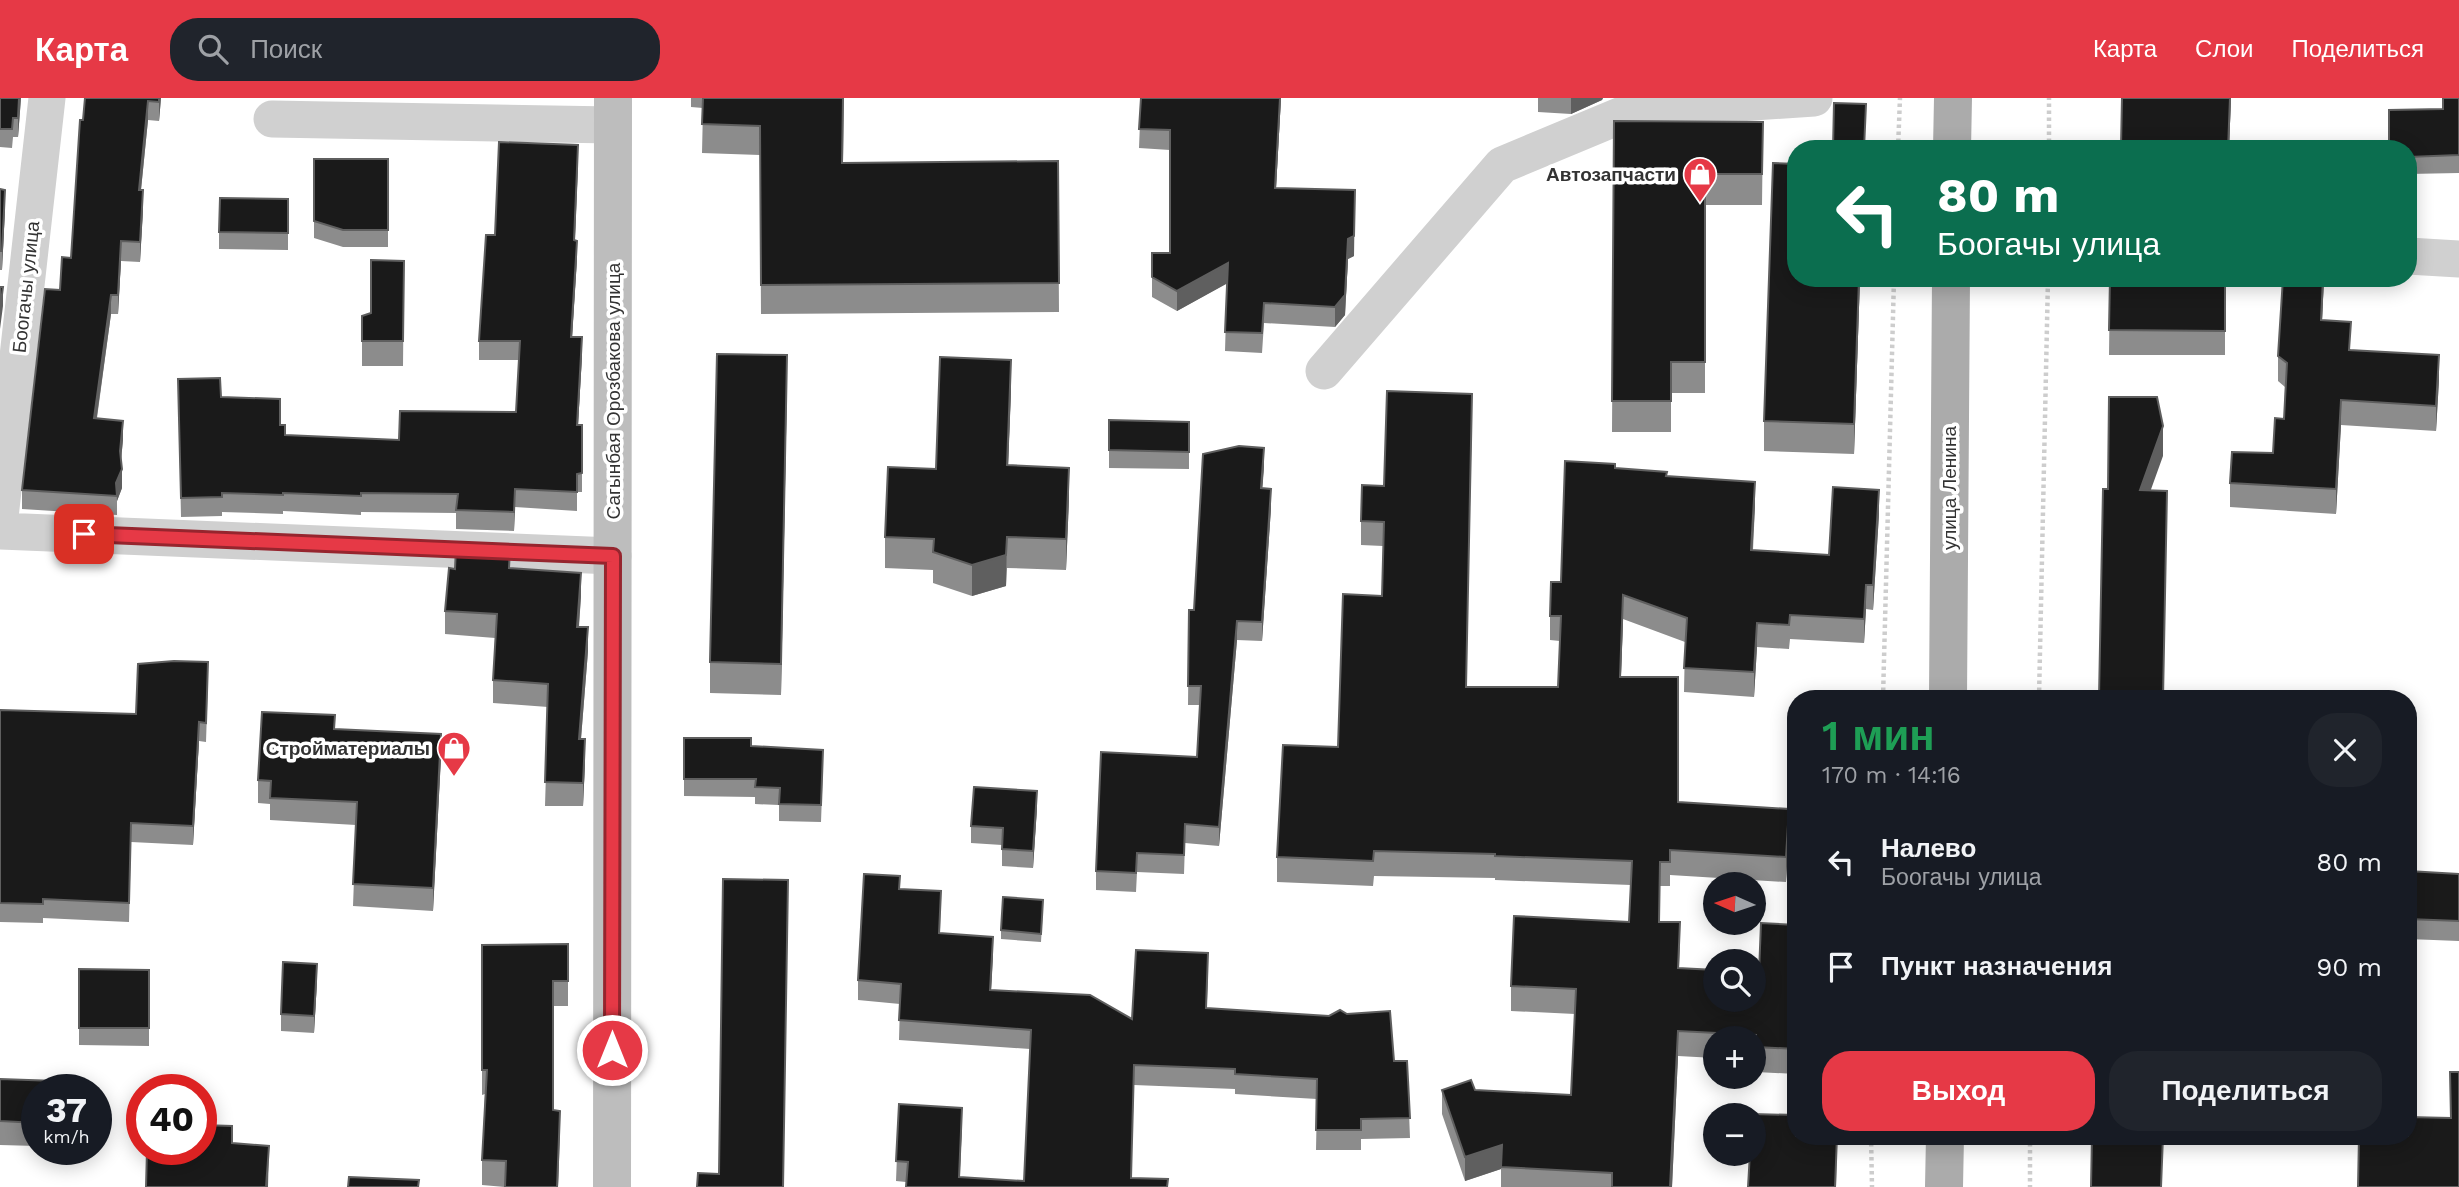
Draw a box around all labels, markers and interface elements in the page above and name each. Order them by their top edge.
search box [170,18,660,81]
text: Карта [35,30,128,69]
icon: search [194,30,232,68]
text: Поиск [250,34,322,64]
text: Карта [2093,35,2157,63]
text: Слои [2195,35,2253,63]
text: Поделиться [2291,35,2424,63]
shop icon: Автозапчасти [1681,155,1719,204]
place label: Автозапчасти [1546,163,1676,186]
text: 80 m [1937,166,2059,224]
icon: left [1822,168,1913,259]
street label: Боогачы улица [8,219,44,354]
text: Боогачы улица [1937,225,2160,263]
street label: Сагынбая Орозбакова улица [602,262,625,519]
street label: улица Ленина [1938,426,1961,550]
pin [54,504,114,564]
icon: arrive [65,515,103,553]
text: 1 мин [1822,711,1935,760]
button: close [2308,713,2382,787]
shop icon: Стройматериалы [435,729,473,778]
place label: Стройматериалы [266,737,430,760]
text: 170 m · 14:16 [1822,762,1961,789]
text: Налево [1881,833,1976,863]
icon: left [1822,843,1860,881]
text: 80 m [2316,847,2382,877]
text: Боогачы улица [1881,864,2041,891]
north arrow [1703,872,1766,934]
map controls [1703,872,1766,1166]
icon: arrive [1822,948,1860,986]
button: search [1703,949,1766,1012]
text: Пункт назначения [1881,951,2112,981]
text: 90 m [2316,952,2382,982]
position arrow [575,1013,649,1087]
button: + [1703,1026,1766,1089]
button: Выход [1822,1051,2095,1131]
button: Поделиться [2109,1051,2382,1131]
speed limit sign: 40 [126,1074,217,1165]
text: 37 [46,1089,87,1131]
button: − [1703,1103,1766,1166]
text: km/h [43,1126,90,1147]

